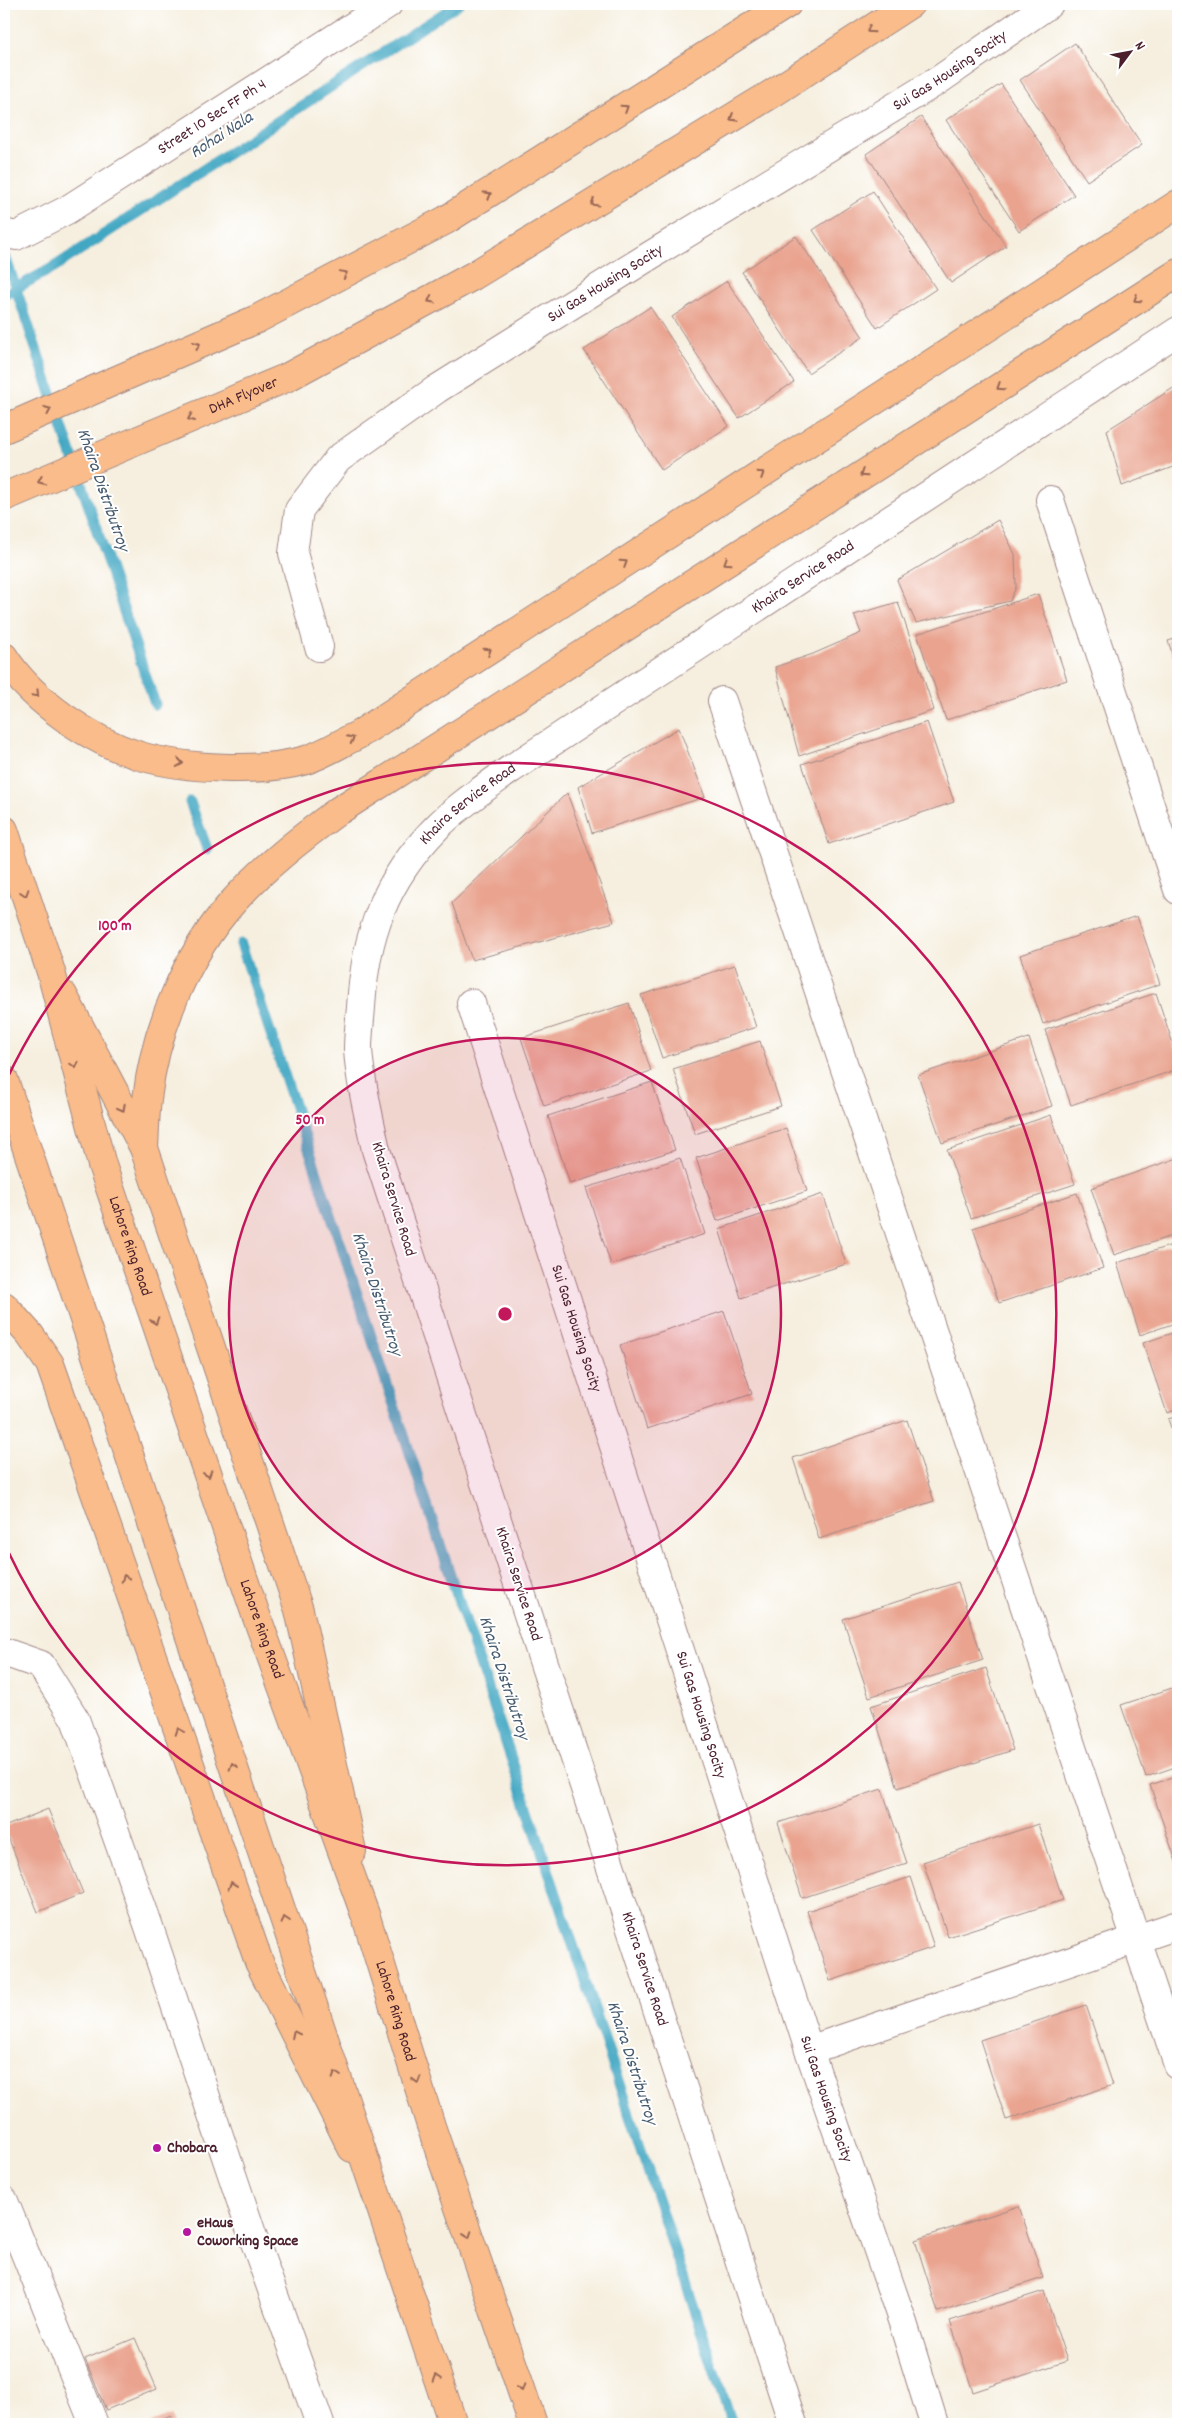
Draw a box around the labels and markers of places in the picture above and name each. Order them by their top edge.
centre of rings [496,1305,514,1323]
place label: Chobara [167,2137,219,2160]
marker: Chobara [151,2142,163,2154]
place label: eHaus Coworking Space [197,2212,298,2253]
marker: eHaus Coworking Space [181,2226,193,2238]

